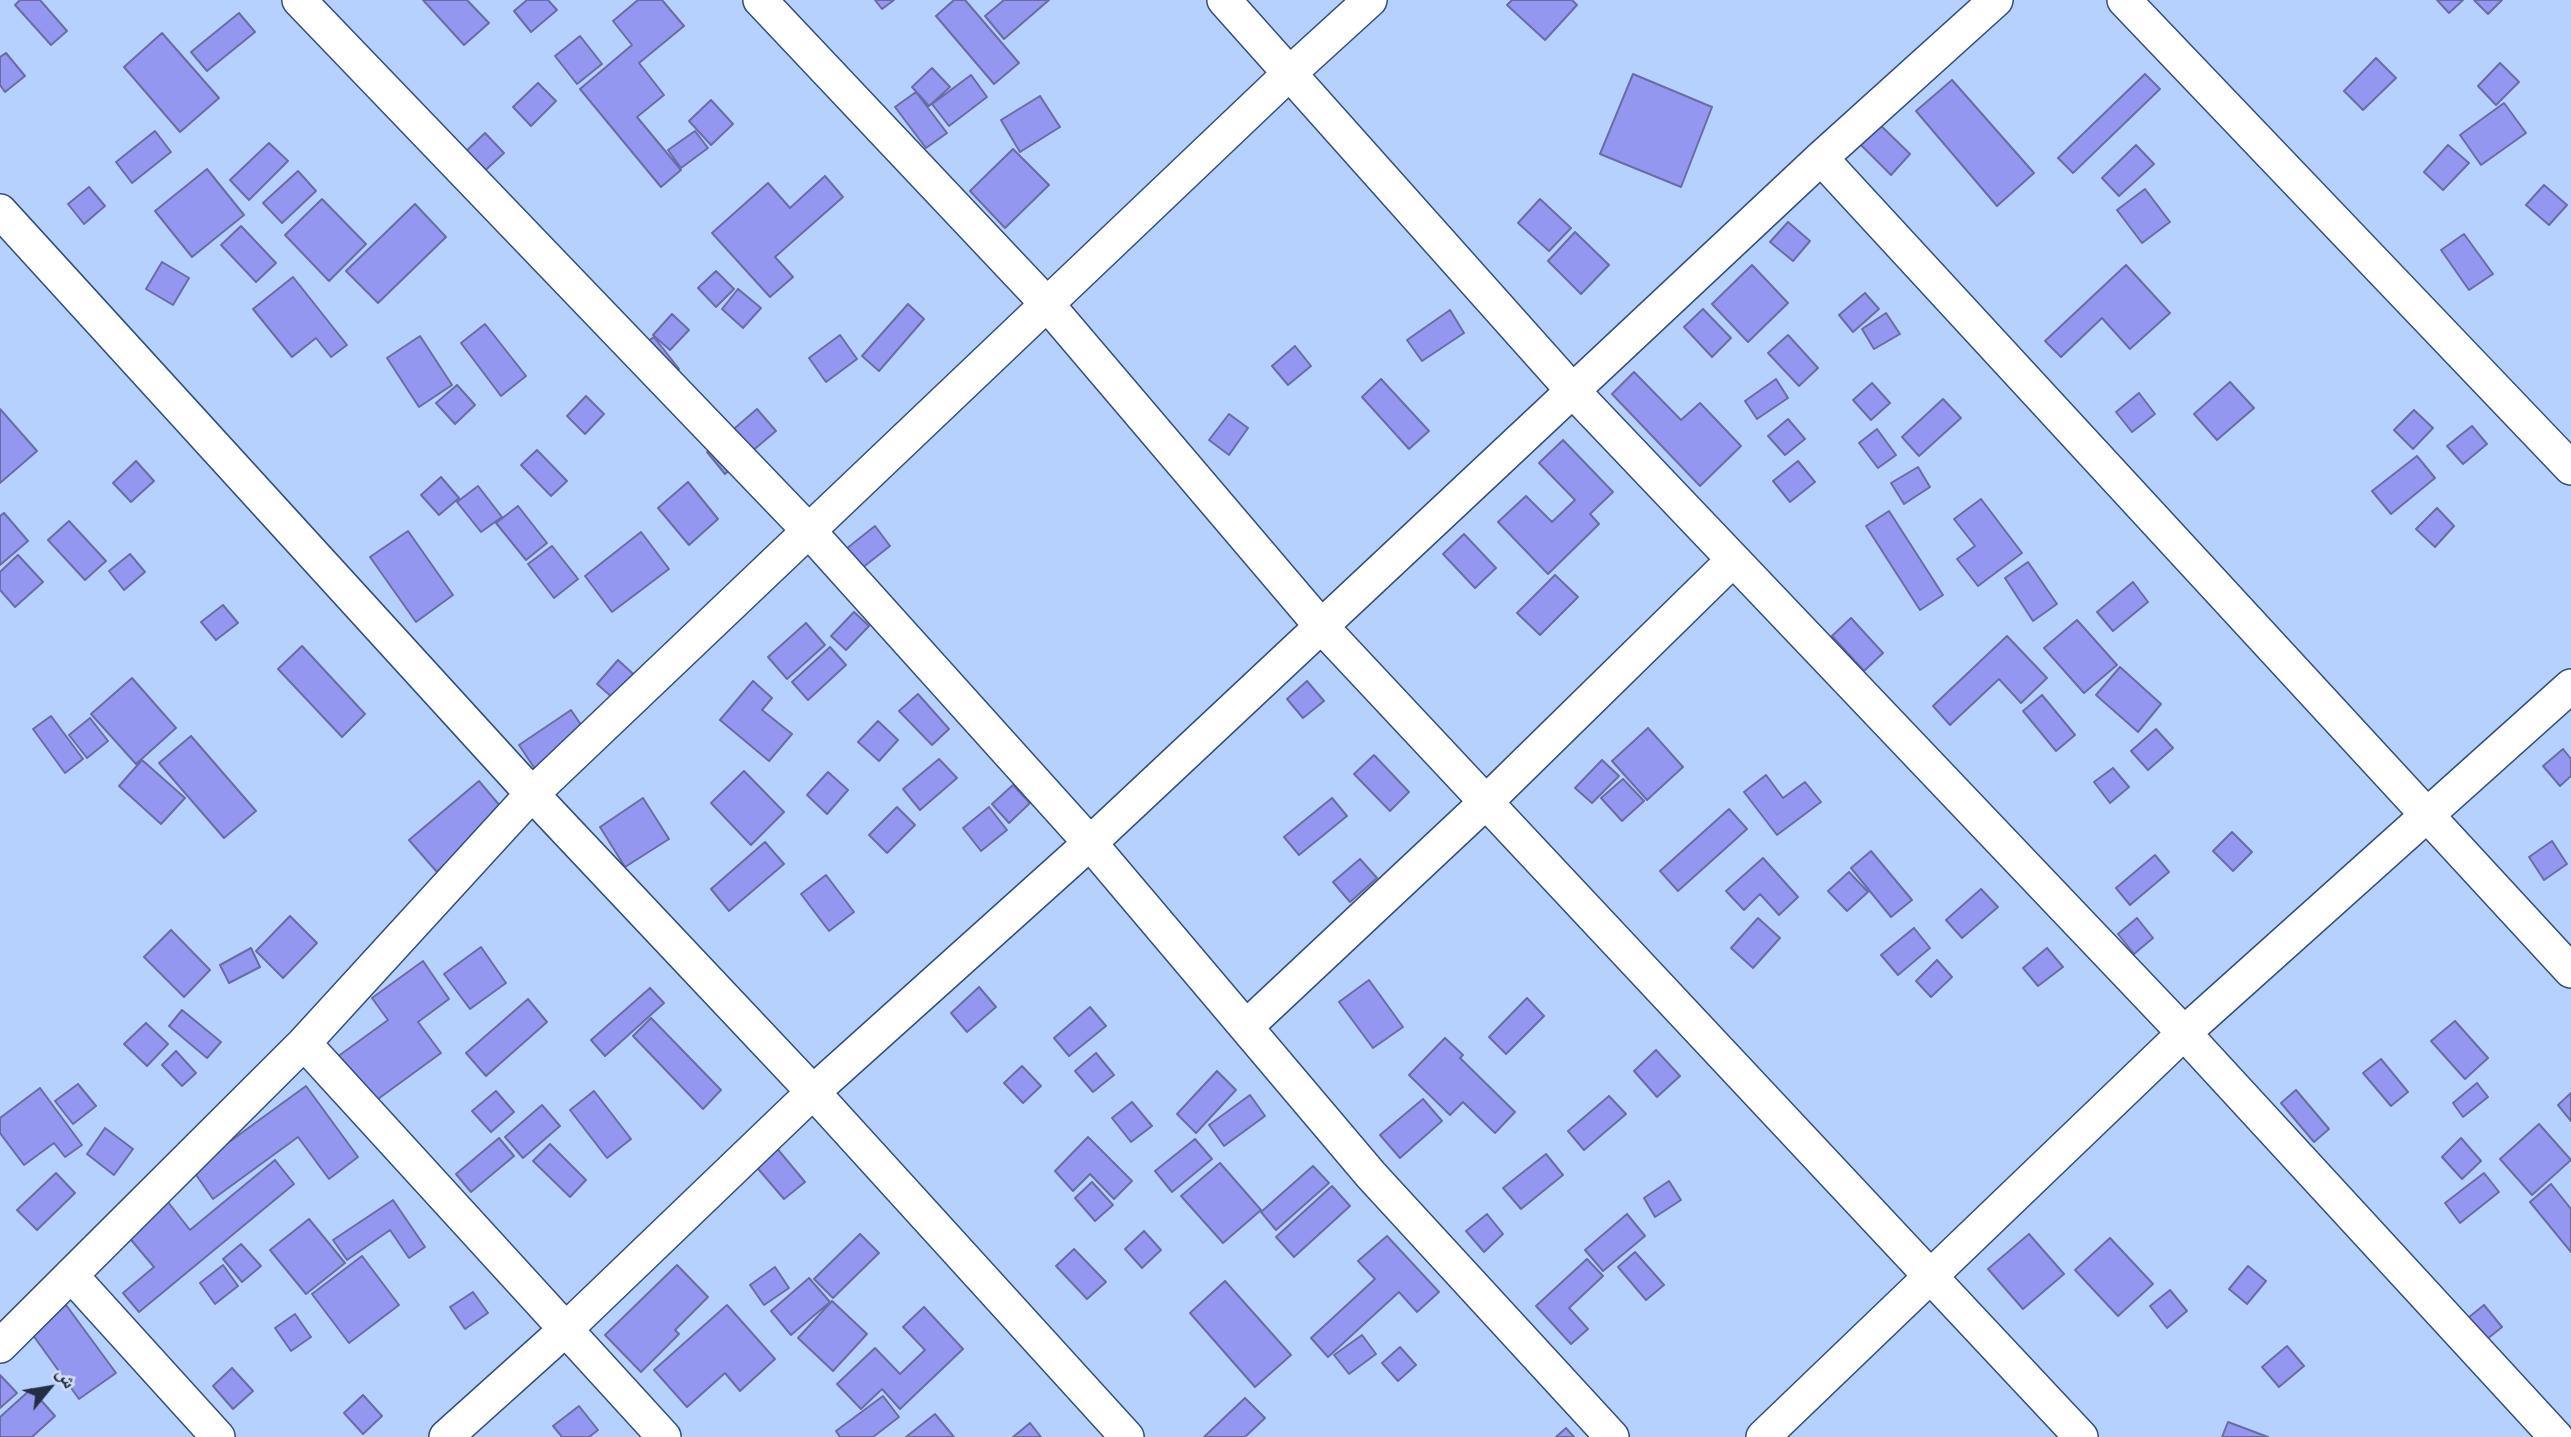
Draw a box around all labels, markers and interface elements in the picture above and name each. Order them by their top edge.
north arrow [14,1353,84,1423]
text: ش [51,1362,83,1393]

